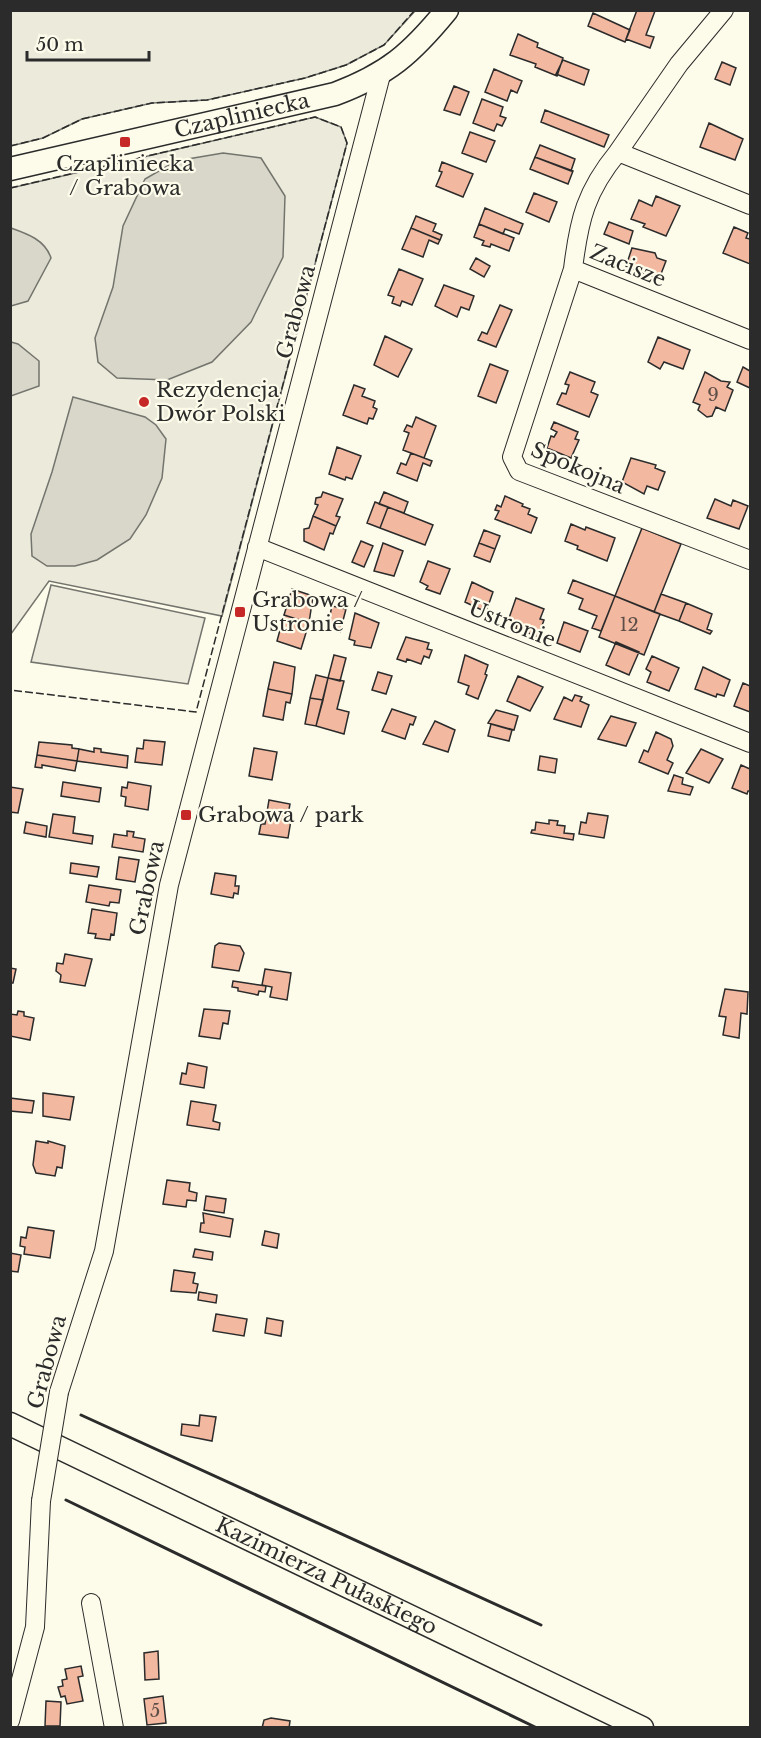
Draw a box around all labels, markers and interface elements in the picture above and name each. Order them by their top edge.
scale bar [27,24,148,62]
text: 50 m [36,34,84,56]
street label: Czapliniecka [172,87,312,144]
marker: Czapliniecka / Grabowa [118,135,132,149]
place label: Czapliniecka / Grabowa [56,151,194,201]
street label: Zacisze [586,239,670,293]
street label: Grabowa [271,262,321,362]
place label: Rezydencja Dwór Polski [156,377,285,427]
house number: 9 [707,384,719,406]
marker: Rezydencja Dwór Polski [137,395,151,409]
street label: Spokojna [527,437,629,500]
place label: Grabowa / Ustronie [252,587,363,637]
street label: Ustronie [464,595,560,653]
marker: Grabowa / Ustronie [233,605,247,619]
house number: 12 [619,614,639,636]
place label: Grabowa / park [198,802,364,828]
marker: Grabowa / park [179,808,193,822]
street label: Grabowa [124,838,170,938]
street label: Grabowa [22,1312,72,1412]
street label: Kazimierza Pułaskiego [211,1512,441,1640]
house number: 5 [150,1700,160,1722]

